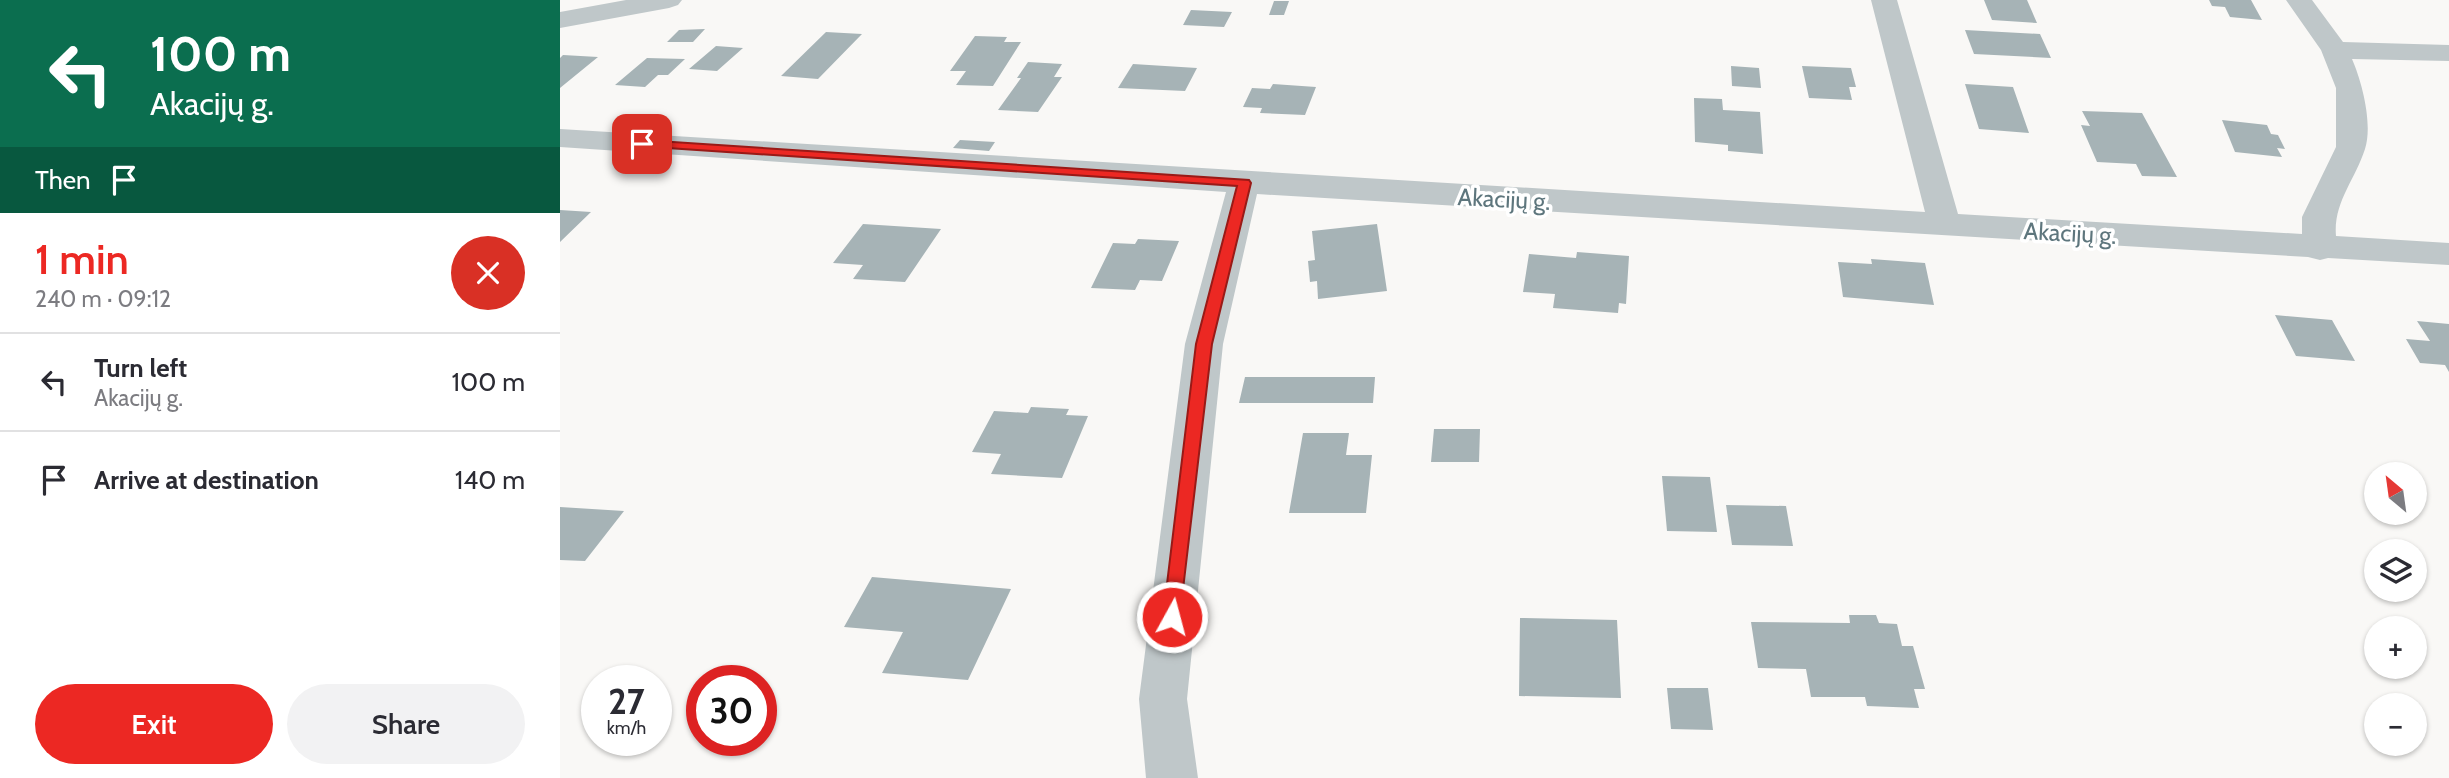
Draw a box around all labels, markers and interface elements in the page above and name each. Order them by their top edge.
text: 100 m [150,24,291,83]
icon: left [35,28,126,119]
text: Akacijų g. [150,84,274,123]
pin [612,114,672,174]
icon: arrive [623,125,661,163]
icon: arrive [105,161,143,199]
text: Then [35,164,91,196]
street label: Akacijų g. [1457,182,1551,216]
street label: Akacijų g. [2023,216,2117,250]
text: 1 min [35,233,129,285]
button: close [451,236,525,310]
text: 240 m · 09:12 [35,285,171,313]
text: Turn left [94,352,187,384]
icon: left [35,363,73,401]
text: 100 m [452,366,525,398]
text: Akacijų g. [94,384,183,412]
icon: arrive [35,461,73,499]
north arrow [2364,462,2427,525]
map controls [2364,462,2427,756]
text: Arrive at destination [94,464,319,496]
text: 140 m [455,464,525,496]
button: layers [2364,539,2427,602]
position arrow [1135,580,1209,654]
button: + [2364,616,2427,679]
speed limit sign: 30 [686,665,777,756]
text: 27 [608,680,645,723]
button: Exit [35,684,273,764]
button: Share [287,684,525,764]
button: − [2364,693,2427,756]
text: km/h [607,717,646,739]

